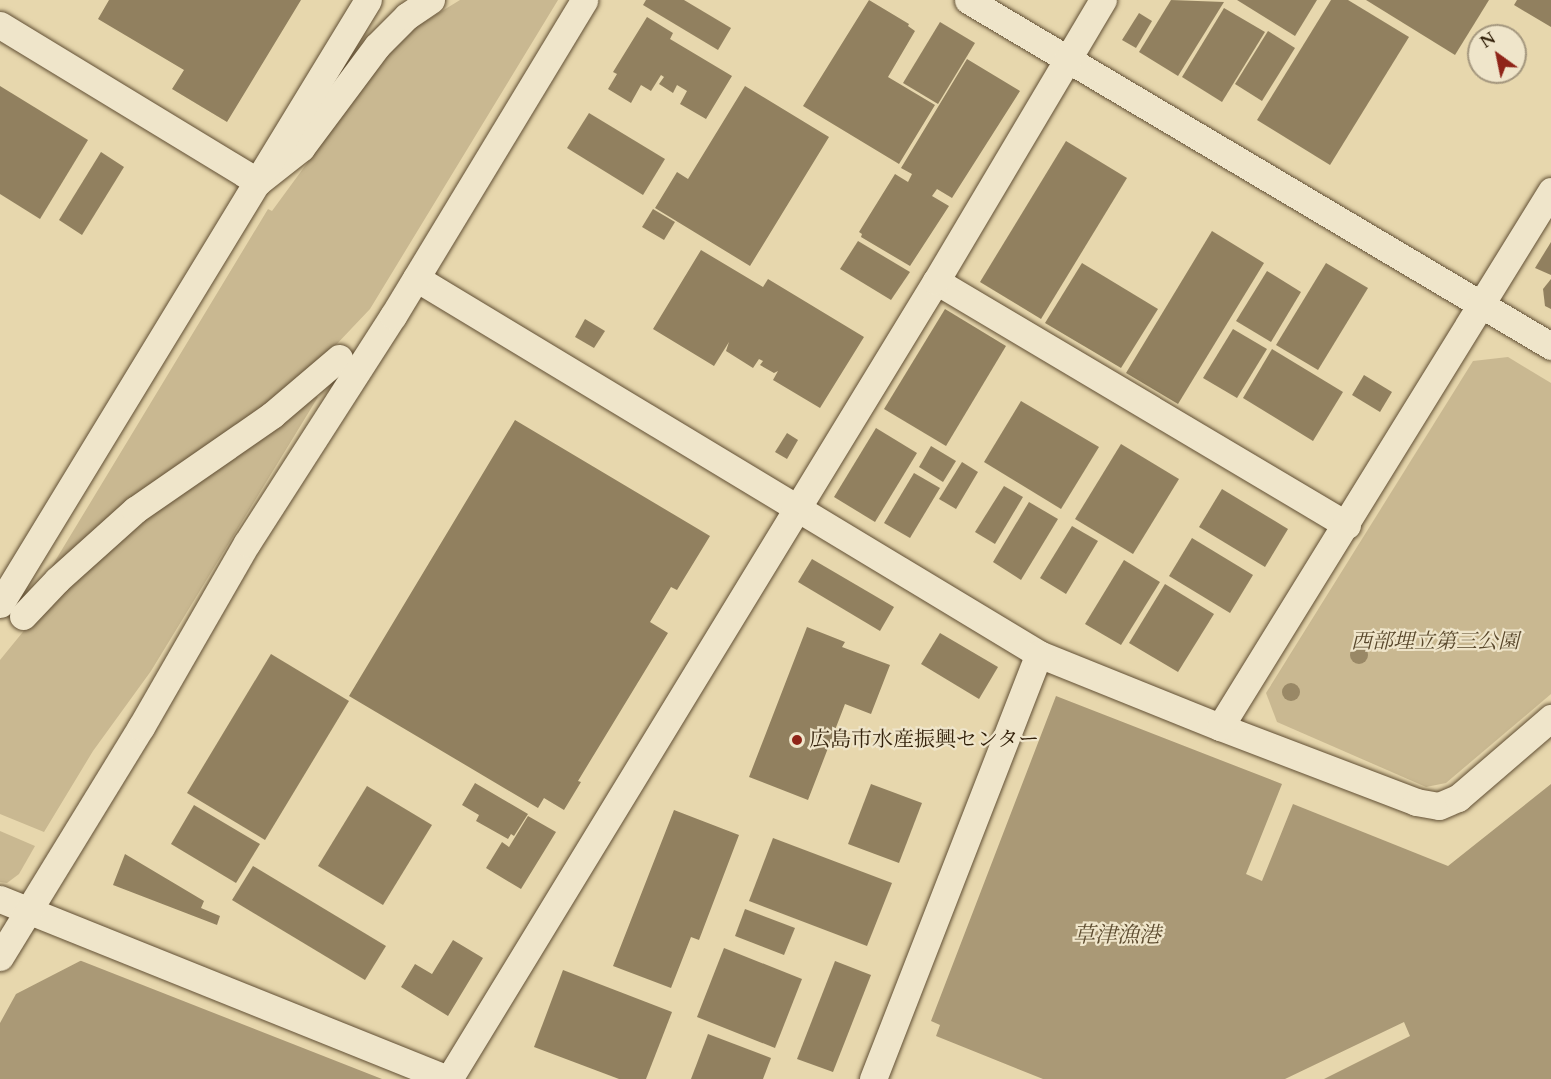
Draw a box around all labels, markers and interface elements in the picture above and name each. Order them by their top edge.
north arrow [1467,24,1527,84]
text: N [1476,28,1500,54]
park label: 西部埋立第三公園 [1351,629,1519,655]
place label: 広島市水産振興センター [809,727,1040,753]
marker: 広島市水産振興センター [790,733,804,747]
water label: 草津漁港 [1073,923,1161,949]

